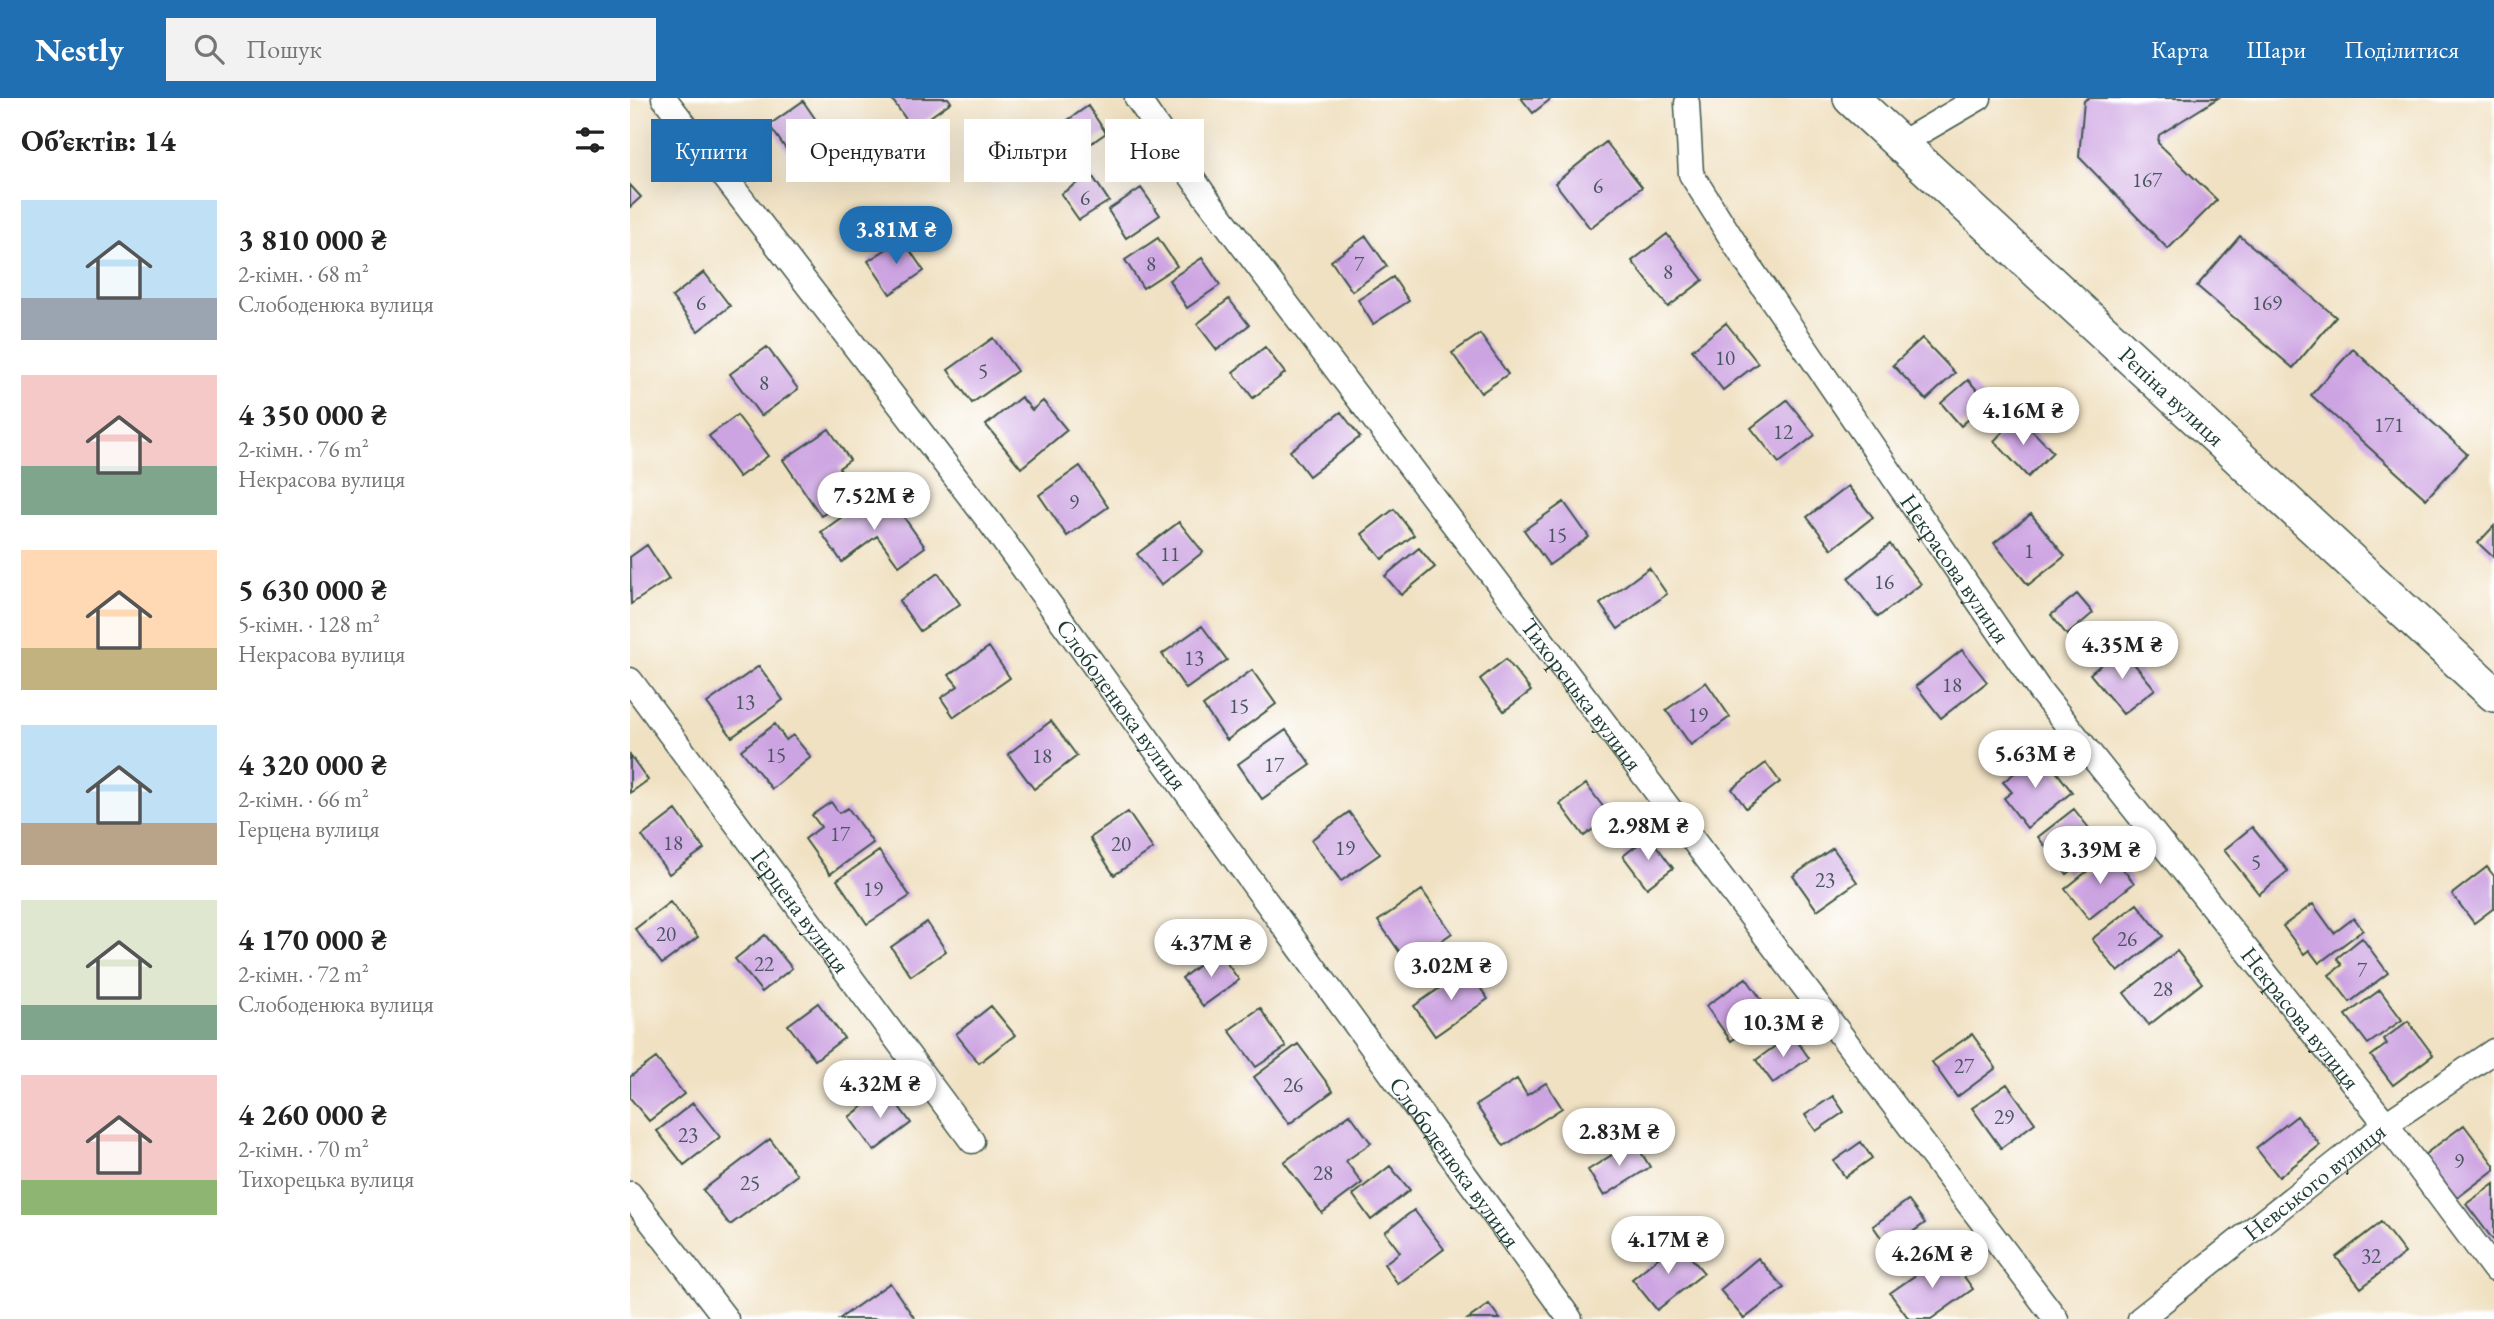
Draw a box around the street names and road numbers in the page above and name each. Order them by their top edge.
street label: Рєпіна вулиця [2113,339,2232,453]
street label: Некрасова вулиця [1894,487,2018,649]
street label: Тихорецька вулиця [1514,611,1650,777]
street label: Слободенюка вулиця [1050,612,1195,796]
street label: Герцена вулиця [745,842,858,979]
street label: Некрасова вулиця [2234,940,2368,1096]
street label: Слободенюка вулиця [1383,1070,1528,1254]
street label: Невського вулиця [2237,1115,2392,1247]

